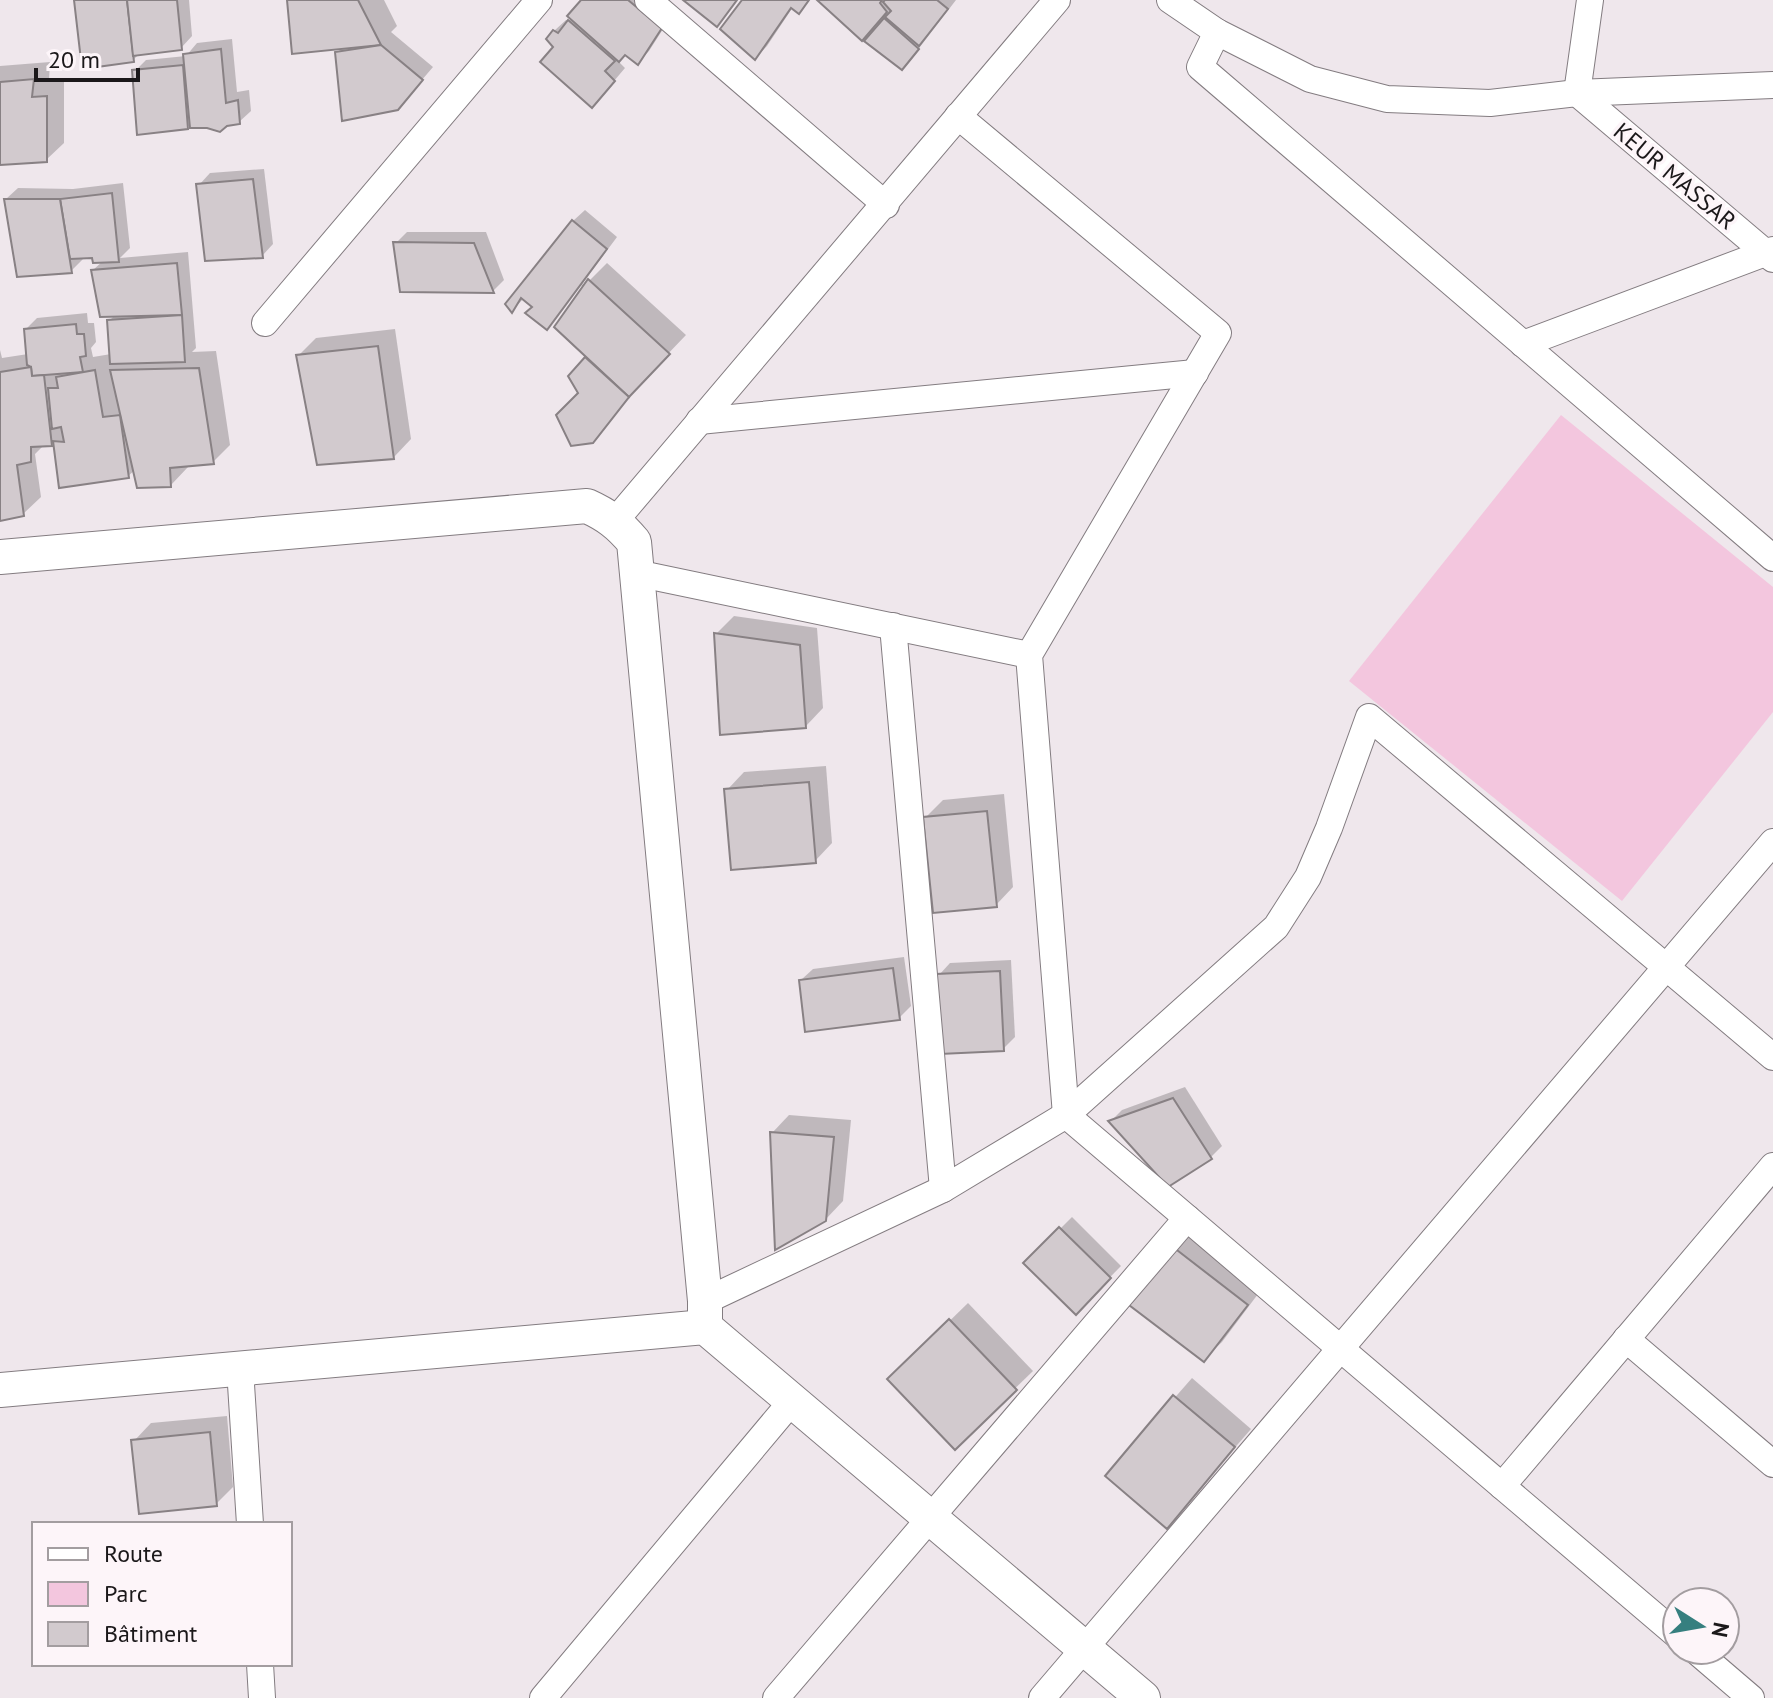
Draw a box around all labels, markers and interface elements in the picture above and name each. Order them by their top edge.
scale bar [36,32,138,82]
text: 20 m [48,44,100,75]
street label: KEUR MASSAR [1607,116,1743,236]
legend [32,1522,292,1666]
text: Route [104,1538,163,1569]
text: Parc [104,1578,148,1609]
north arrow [1661,1586,1741,1666]
text: Bâtiment [104,1618,197,1649]
text: N [1706,1620,1736,1640]

